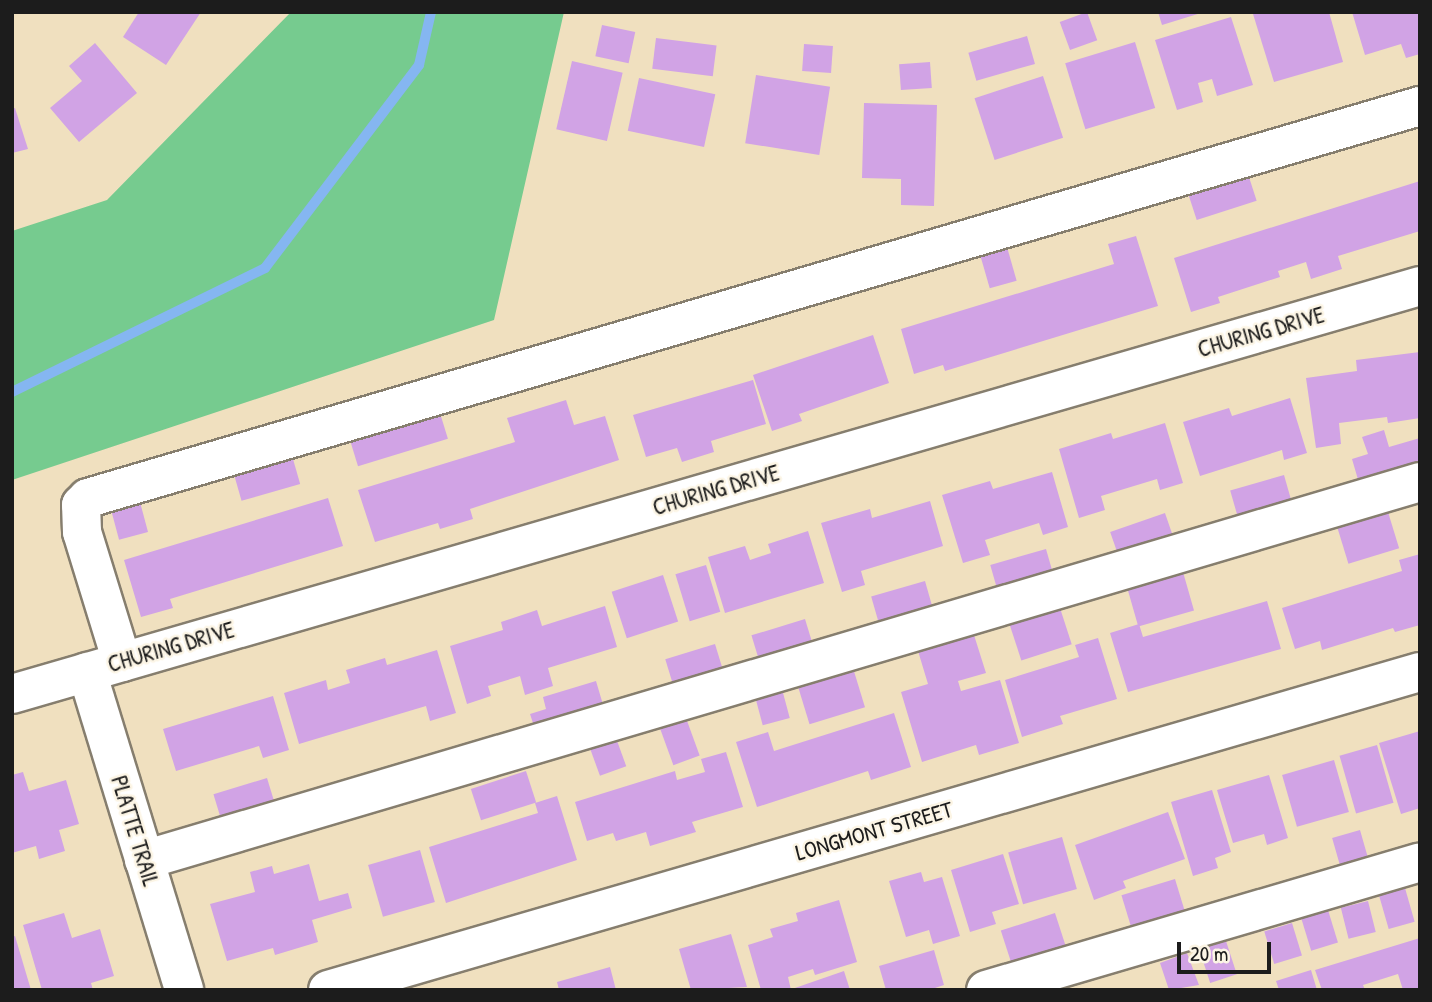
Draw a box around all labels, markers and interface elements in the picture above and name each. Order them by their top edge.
street label: CHURING DRIVE [1195,301,1327,363]
street label: CHURING DRIVE [650,459,782,521]
street label: CHURING DRIVE [105,616,237,678]
street label: PLATTE TRAIL [105,772,165,890]
street label: LONGMONT STREET [792,795,956,867]
scale bar [1180,928,1274,972]
text: 20 m [1190,939,1228,968]

